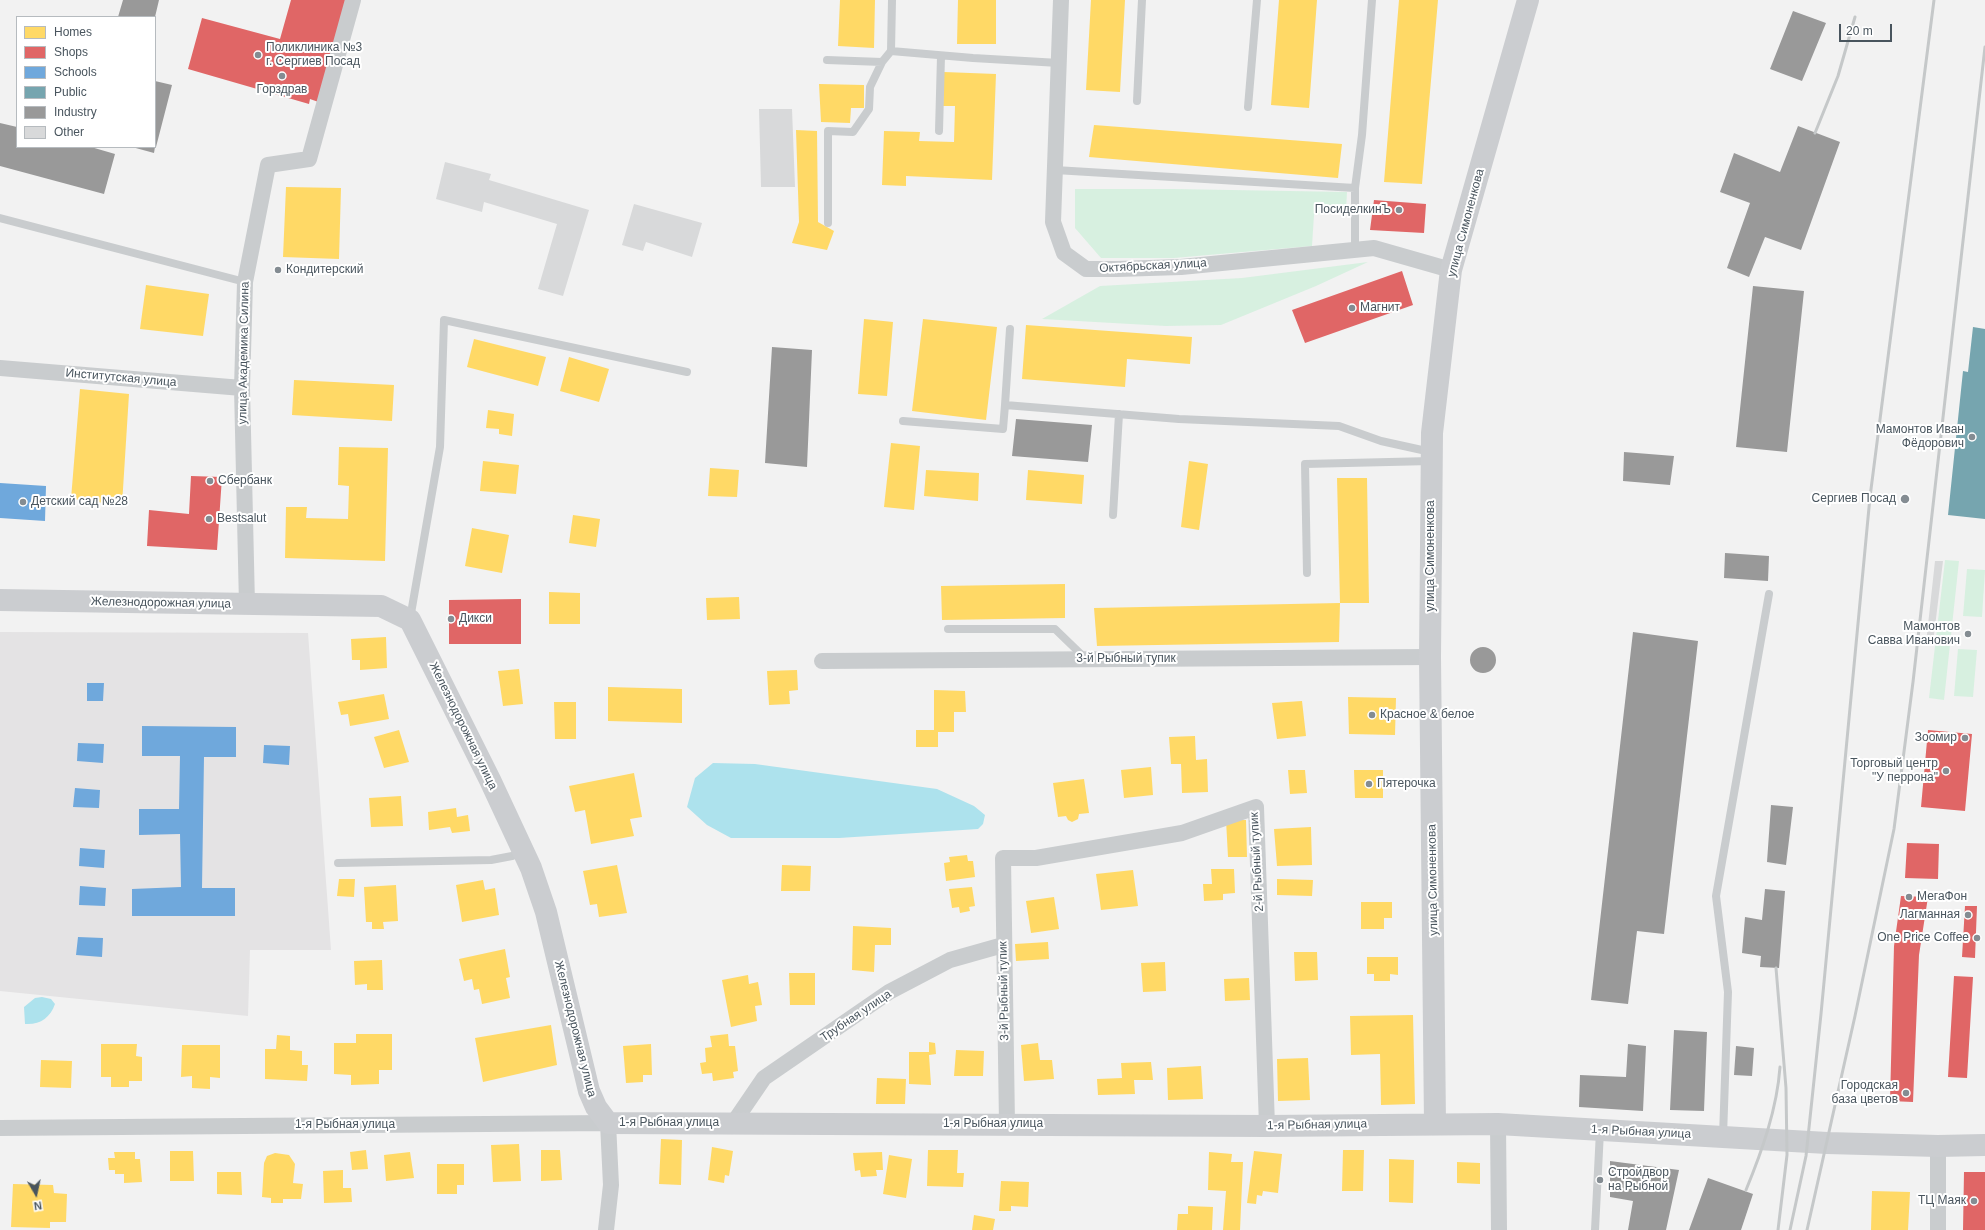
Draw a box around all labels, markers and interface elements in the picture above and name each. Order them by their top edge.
legend [16,16,156,148]
scale bar [1841,16,1894,42]
text: 20 m [1846,24,1873,38]
text: Homes [54,25,92,39]
place label: Поликлиника №3 г. Сергиев Посад [266,41,362,69]
text: Shops [54,45,88,59]
marker: Поликлиника №3 г. Сергиев Посад [253,50,263,60]
text: Schools [54,65,97,79]
marker: Горздрав [277,71,287,81]
place label: Горздрав [257,83,307,97]
text: Public [54,85,87,99]
text: Industry [54,105,97,119]
text: Other [54,125,84,139]
street label: улица Симоненкова [1445,167,1487,279]
place label: ПосиделкинЪ [1315,203,1391,217]
marker: ПосиделкинЪ [1394,205,1404,215]
street label: Октябрьская улица [1099,256,1207,276]
place label: Кондитерский [286,263,363,277]
marker: Кондитерский [273,265,283,275]
street label: улица Академика Силина [236,281,252,425]
place label: Магнит [1360,301,1400,315]
marker: Магнит [1347,303,1357,313]
street label: Институтская улица [65,366,177,390]
place label: Мамонтов Иван Фёдорович [1876,423,1964,451]
marker: Мамонтов Иван Фёдорович [1967,432,1977,442]
place label: Сбербанк [218,474,272,488]
marker: Сбербанк [205,476,215,486]
place label: Сергиев Посад [1812,492,1896,506]
marker: Сергиев Посад [1899,493,1911,505]
place label: Детский сад №28 [31,495,128,509]
marker: Детский сад №28 [18,497,28,507]
street label: улица Симоненкова [1424,500,1438,612]
place label: Bestsalut [217,512,266,526]
marker: Bestsalut [204,514,214,524]
street label: Железнодорожная улица [91,595,231,611]
place label: Дикси [459,612,492,626]
marker: Дикси [446,614,456,624]
place label: Мамонтов Савва Иванович [1868,620,1960,648]
marker: Мамонтов Савва Иванович [1963,629,1973,639]
street label: 3-й Рыбный тупик [1076,652,1176,666]
street label: Железнодорожная улица [426,660,500,792]
place label: Красное & белое [1380,708,1474,722]
marker: Красное & белое [1367,710,1377,720]
place label: Зоомир [1915,731,1957,745]
marker: Зоомир [1960,733,1970,743]
place label: Торговый центр "У перрона" [1850,757,1938,785]
marker: Торговый центр "У перрона" [1941,766,1951,776]
place label: Пятерочка [1377,777,1436,791]
marker: Пятерочка [1364,779,1374,789]
street label: 2-й Рыбный тупик [1247,812,1267,912]
street label: улица Симоненкова [1425,824,1441,936]
place label: МегаФон [1917,890,1967,904]
marker: МегаФон [1904,892,1914,902]
place label: Лагманная [1900,908,1960,922]
marker: Лагманная [1963,910,1973,920]
place label: One Price Coffee [1877,931,1969,945]
marker: One Price Coffee [1972,933,1982,943]
street label: 3-й Рыбный тупик [996,941,1012,1041]
street label: Железнодорожная улица [551,959,599,1099]
street label: Трубная улица [818,987,894,1045]
place label: Городская база цветов [1832,1079,1898,1107]
marker: Городская база цветов [1901,1088,1911,1098]
street label: 1-я Рыбная улица [619,1116,719,1130]
street label: 1-я Рыбная улица [943,1117,1043,1131]
street label: 1-я Рыбная улица [1267,1117,1367,1133]
street label: 1-я Рыбная улица [295,1118,395,1132]
street label: 1-я Рыбная улица [1591,1122,1691,1142]
place label: Стройдвор на Рыбной [1608,1166,1669,1194]
north arrow [16,1174,56,1214]
marker: Стройдвор на Рыбной [1595,1175,1605,1185]
place label: ТЦ Маяк [1918,1194,1966,1208]
marker: ТЦ Маяк [1969,1196,1979,1206]
text: N [33,1199,43,1212]

